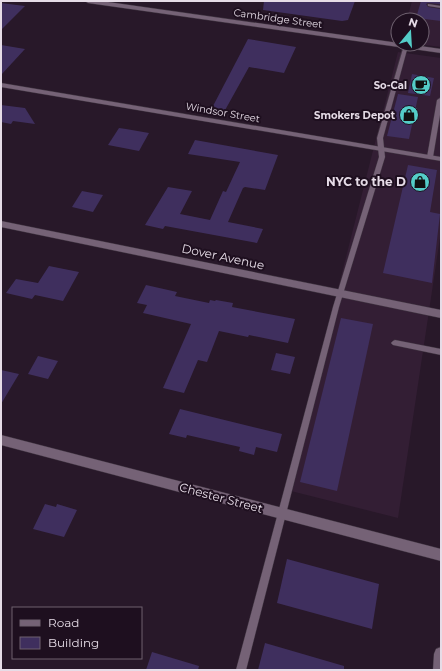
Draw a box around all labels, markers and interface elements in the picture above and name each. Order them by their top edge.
street label: Cambridge Street [233,6,323,31]
north arrow [390,12,430,52]
text: N [407,14,419,31]
cafe icon: So-Cal [410,74,432,96]
place label: So-Cal [374,79,407,92]
street label: Windsor Street [185,100,261,125]
shop icon: Smokers Depot [398,104,420,126]
place label: Smokers Depot [314,109,396,122]
shop icon: NYC to the D [409,171,431,193]
place label: NYC to the D [326,174,406,189]
street label: Dover Avenue [180,240,266,273]
street label: Chester Street [178,479,265,516]
legend [12,607,142,659]
text: Road [48,615,79,630]
text: Building [48,635,99,650]

